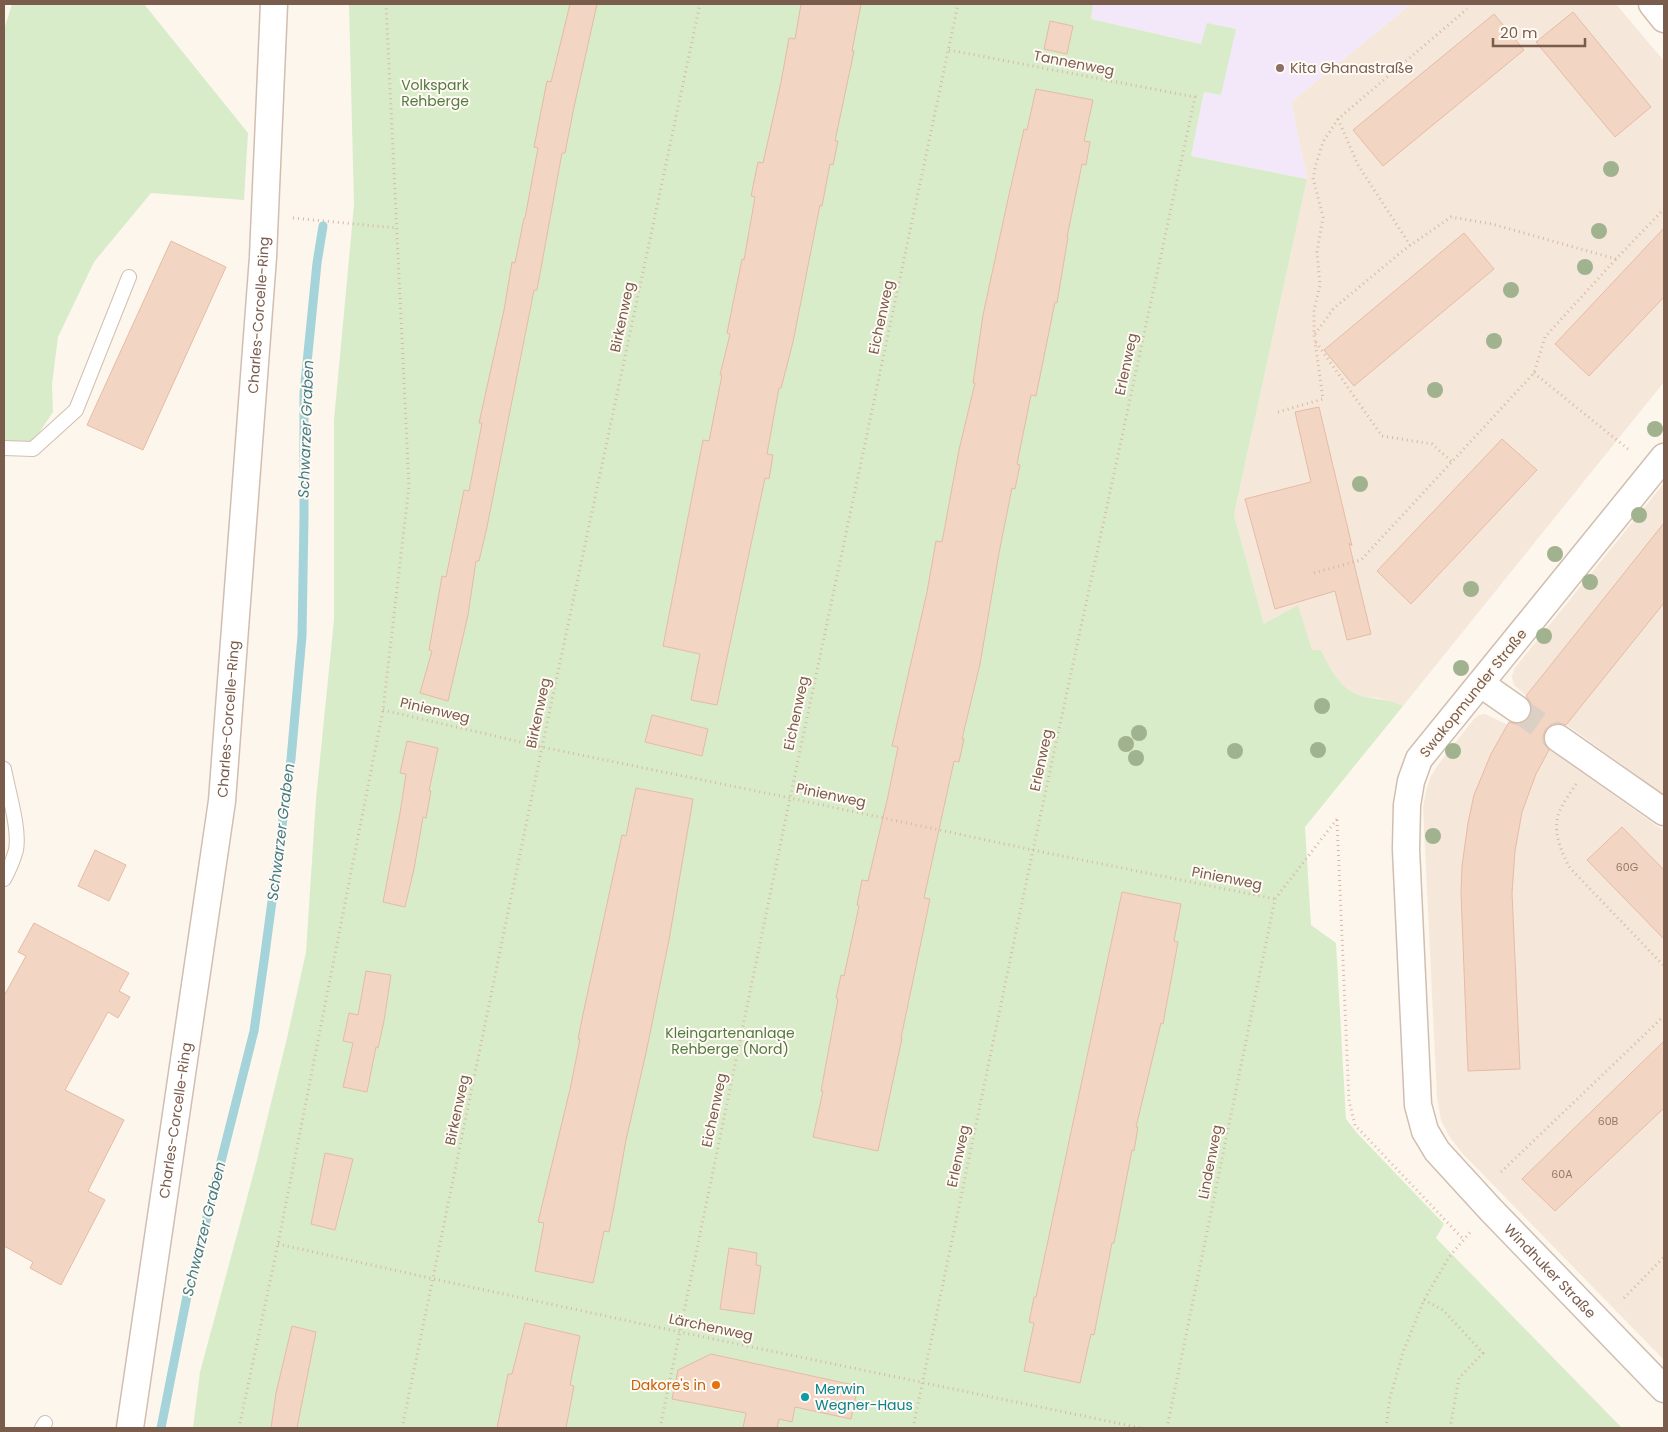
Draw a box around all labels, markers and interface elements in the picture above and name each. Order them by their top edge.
scale bar [1493,15,1586,47]
text: 20 m [1500,22,1538,43]
street label: Tannenweg [1032,45,1116,81]
place label: Kita Ghanastraße [1290,58,1413,78]
marker: Kita Ghanastraße [1274,62,1286,74]
park label: Volkspark Rehberge [401,75,470,111]
street label: Charles-Corcelle-Ring [243,236,274,394]
street label: Eichenweg [863,278,899,356]
street label: Birkenweg [605,280,639,354]
street label: Erlenweg [1110,331,1142,397]
water label: Schwarzer Graben [293,360,318,498]
street label: Swakopmunder Straße [1415,624,1531,762]
street label: Charles-Corcelle-Ring [212,640,244,798]
street label: Eichenweg [778,674,814,752]
street label: Birkenweg [521,676,555,750]
street label: Pinienweg [398,692,472,728]
street label: Erlenweg [1025,727,1057,793]
water label: Schwarzer Graben [262,762,299,902]
street label: Pinienweg [794,778,868,812]
house number: 60G [1616,859,1639,875]
street label: Pinienweg [1190,861,1264,895]
park label: Kleingartenanlage Rehberge (Nord) [665,1023,795,1059]
street label: Charles-Corcelle-Ring [154,1041,196,1200]
street label: Eichenweg [696,1071,732,1149]
street label: Birkenweg [440,1073,474,1147]
house number: 60B [1598,1113,1619,1129]
street label: Erlenweg [942,1123,974,1189]
street label: Lindenweg [1193,1123,1227,1201]
water label: Schwarzer Graben [177,1159,230,1298]
house number: 60A [1551,1166,1573,1182]
street label: Windhuker Straße [1499,1219,1601,1323]
street label: Lärchenweg [667,1308,755,1346]
place label: Dakore's in [631,1375,706,1395]
marker: Dakore's in [710,1379,722,1391]
place label: Merwin Wegner-Haus [815,1379,913,1415]
marker: Merwin Wegner-Haus [799,1391,811,1403]

